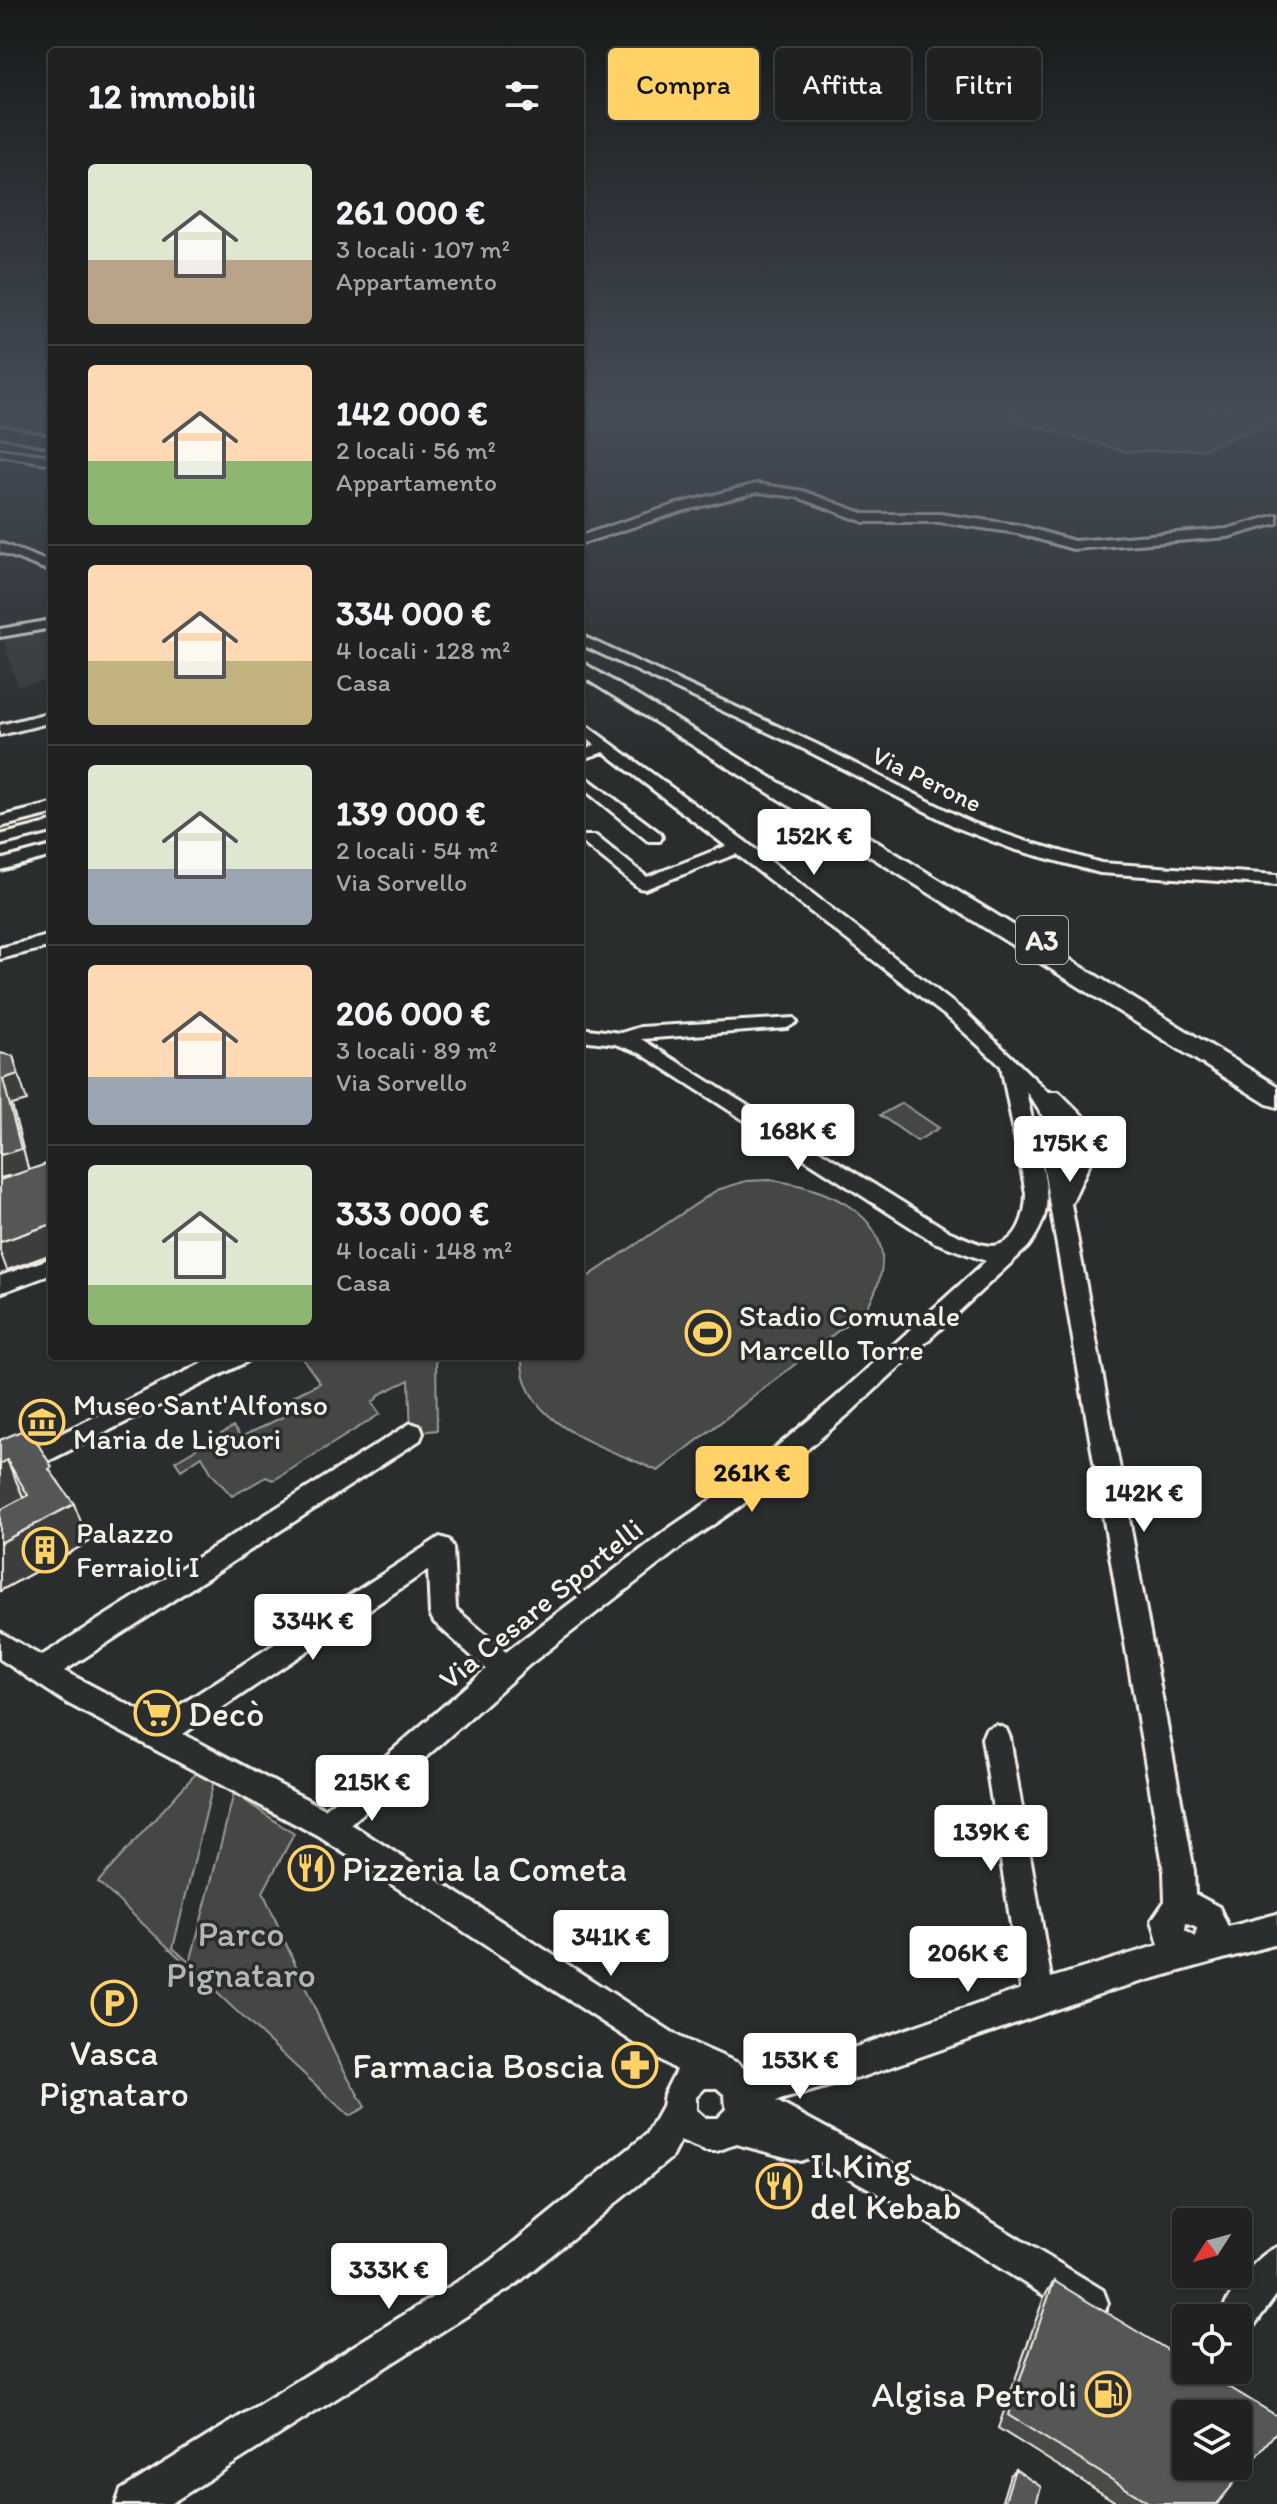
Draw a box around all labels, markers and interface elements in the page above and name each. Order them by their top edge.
chip: Compra [608,48,759,120]
chip: Affitta [775,48,911,120]
chip: Filtri [927,48,1041,120]
icon: filters [500,74,544,118]
text: 12 immobili [88,76,256,117]
text: 261 000 € [336,192,485,233]
icon: home [152,196,248,292]
text: 3 locali · 107 m² [336,233,510,265]
text: Appartamento [336,265,497,297]
text: 142 000 € [336,393,488,434]
icon: home [152,397,248,493]
text: 2 locali · 56 m² [336,434,496,466]
text: Appartamento [336,466,497,498]
text: 334 000 € [336,593,491,634]
icon: home [152,597,248,693]
text: 4 locali · 128 m² [336,634,511,666]
text: Casa [336,666,391,698]
street label: Via Perone [867,739,987,819]
text: 139 000 € [336,793,486,834]
icon: home [152,797,248,893]
pin: 152K € [749,809,879,877]
text: 152K € [776,819,852,851]
text: 2 locali · 54 m² [336,834,498,866]
text: Via Sorvello [336,866,467,898]
road number: A3 [1016,916,1068,964]
text: 206 000 € [336,993,490,1034]
icon: home [152,997,248,1093]
text: 3 locali · 89 m² [336,1034,497,1066]
text: Via Sorvello [336,1066,467,1098]
pin: 168K € [733,1104,863,1172]
text: 168K € [759,1114,837,1146]
pin: 175K € [1005,1116,1135,1184]
text: 175K € [1032,1126,1108,1158]
text: 333 000 € [336,1193,489,1234]
icon: home [152,1197,248,1293]
text: 4 locali · 148 m² [336,1234,512,1266]
text: Casa [336,1266,391,1298]
place label: Stadio Comunale Marcello Torre [739,1297,960,1368]
sports icon: Stadio Comunale Marcello Torre [684,1309,732,1357]
place label: Museo Sant'Alfonso Maria de Liguori [73,1386,328,1457]
museum icon: Museo Sant'Alfonso Maria de Liguori [18,1398,66,1446]
pin: 261K € [687,1446,817,1514]
text: 261K € [714,1456,790,1488]
pin: 142K € [1079,1466,1209,1534]
text: 142K € [1105,1476,1183,1508]
street label: Via Cesare Sportelli [431,1510,650,1697]
place label: Palazzo Ferraioli I [76,1514,200,1585]
building icon: Palazzo Ferraioli I [21,1526,69,1574]
pin: 334K € [248,1594,378,1662]
text: 334K € [272,1604,354,1636]
supermarket icon: Decò [133,1689,181,1737]
place label: Decò [188,1692,264,1735]
pin: 215K € [307,1755,437,1823]
text: 215K € [334,1765,410,1797]
pin: 139K € [926,1805,1056,1873]
text: 139K € [952,1815,1030,1847]
restaurant icon: Pizzeria la Cometa [287,1844,335,1892]
place label: Pizzeria la Cometa [342,1847,627,1890]
pin: 341K € [546,1910,676,1978]
park label: Parco Pignataro [166,1912,316,1996]
text: 341K € [571,1920,651,1952]
pin: 206K € [903,1926,1033,1994]
text: 206K € [928,1936,1008,1968]
parking icon: Vasca Pignataro [90,1979,138,2027]
place label: Vasca Pignataro [39,2031,189,2115]
pin: 153K € [735,2033,865,2101]
pharmacy icon: Farmacia Boscia [611,2041,659,2089]
text: 153K € [761,2043,839,2075]
place label: Farmacia Boscia [352,2044,604,2087]
place label: Il King del Kebab [810,2144,962,2228]
restaurant icon: Il King del Kebab [755,2162,803,2210]
north arrow [1172,2208,1252,2288]
map controls [1172,2208,1252,2480]
pin: 333K € [324,2243,454,2311]
text: 333K € [349,2253,429,2285]
button: locate [1172,2304,1252,2384]
fuel station icon: Algisa Petroli [1084,2370,1132,2418]
place label: Algisa Petroli [871,2373,1077,2416]
button: layers [1172,2400,1252,2480]

